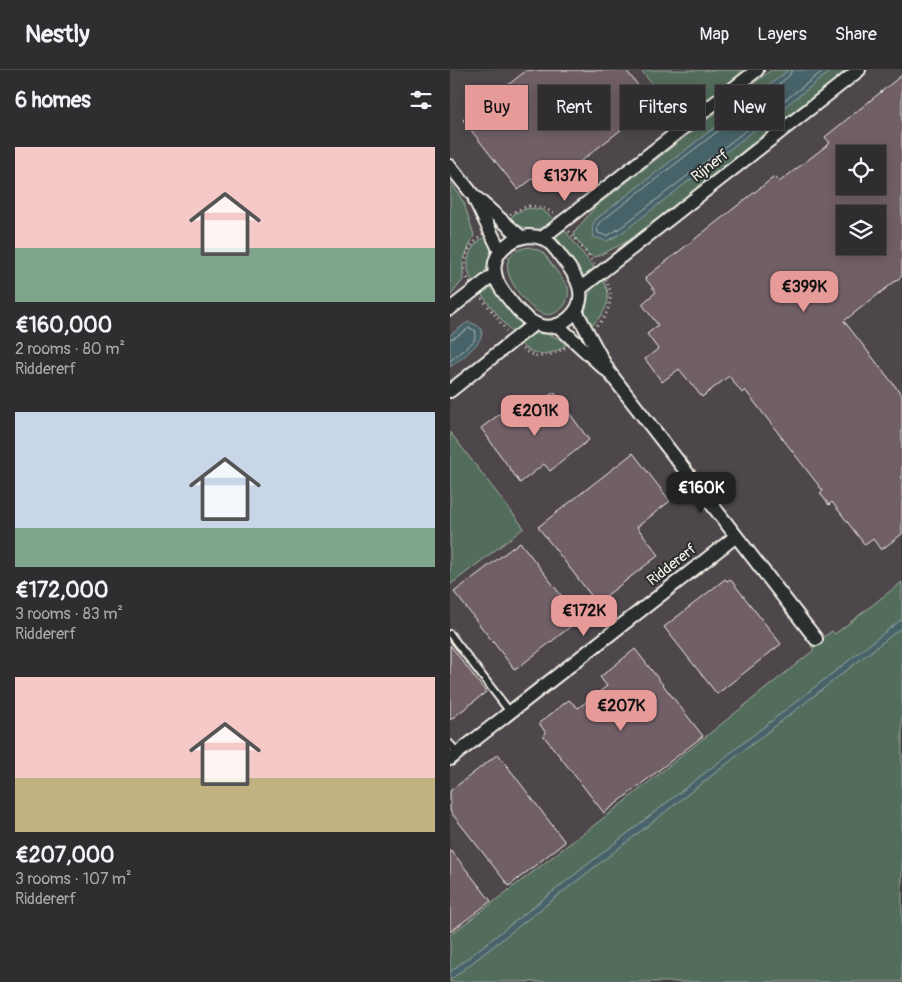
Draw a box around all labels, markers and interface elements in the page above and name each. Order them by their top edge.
text: Nestly [25,20,89,49]
text: Map [700,23,729,46]
text: Layers [757,23,807,46]
text: Share [835,23,877,46]
chip: Buy [465,85,528,130]
chip: Rent [538,85,610,130]
chip: Filters [620,85,705,130]
chip: New [715,85,784,130]
icon: filters [407,86,435,114]
text: 6 homes [15,87,91,114]
street label: Rijnerf [687,145,733,187]
map controls [836,145,886,255]
button: locate [836,145,886,195]
pin: €137K [530,160,600,202]
text: €137K [543,166,587,186]
icon: home [180,179,270,269]
button: layers [836,205,886,255]
pin: €399K [769,270,839,313]
text: €399K [781,277,827,297]
text: €160,000 [15,312,112,339]
text: 2 rooms · 80 m² [15,339,125,359]
text: Riddererf [15,359,76,379]
pin: €201K [500,394,570,437]
text: €201K [512,401,558,421]
icon: home [180,444,270,534]
pin: €160K [666,472,736,514]
text: €160K [678,478,724,498]
street label: Riddererf [643,540,701,590]
text: €172,000 [15,577,108,604]
pin: €172K [549,594,619,637]
text: €172K [562,601,606,621]
text: 3 rooms · 83 m² [15,604,123,624]
text: Riddererf [15,624,76,644]
pin: €207K [586,690,656,732]
text: €207K [597,696,645,716]
icon: home [180,709,270,799]
text: €207,000 [15,842,114,869]
text: 3 rooms · 107 m² [15,869,132,889]
text: Riddererf [15,889,76,909]

